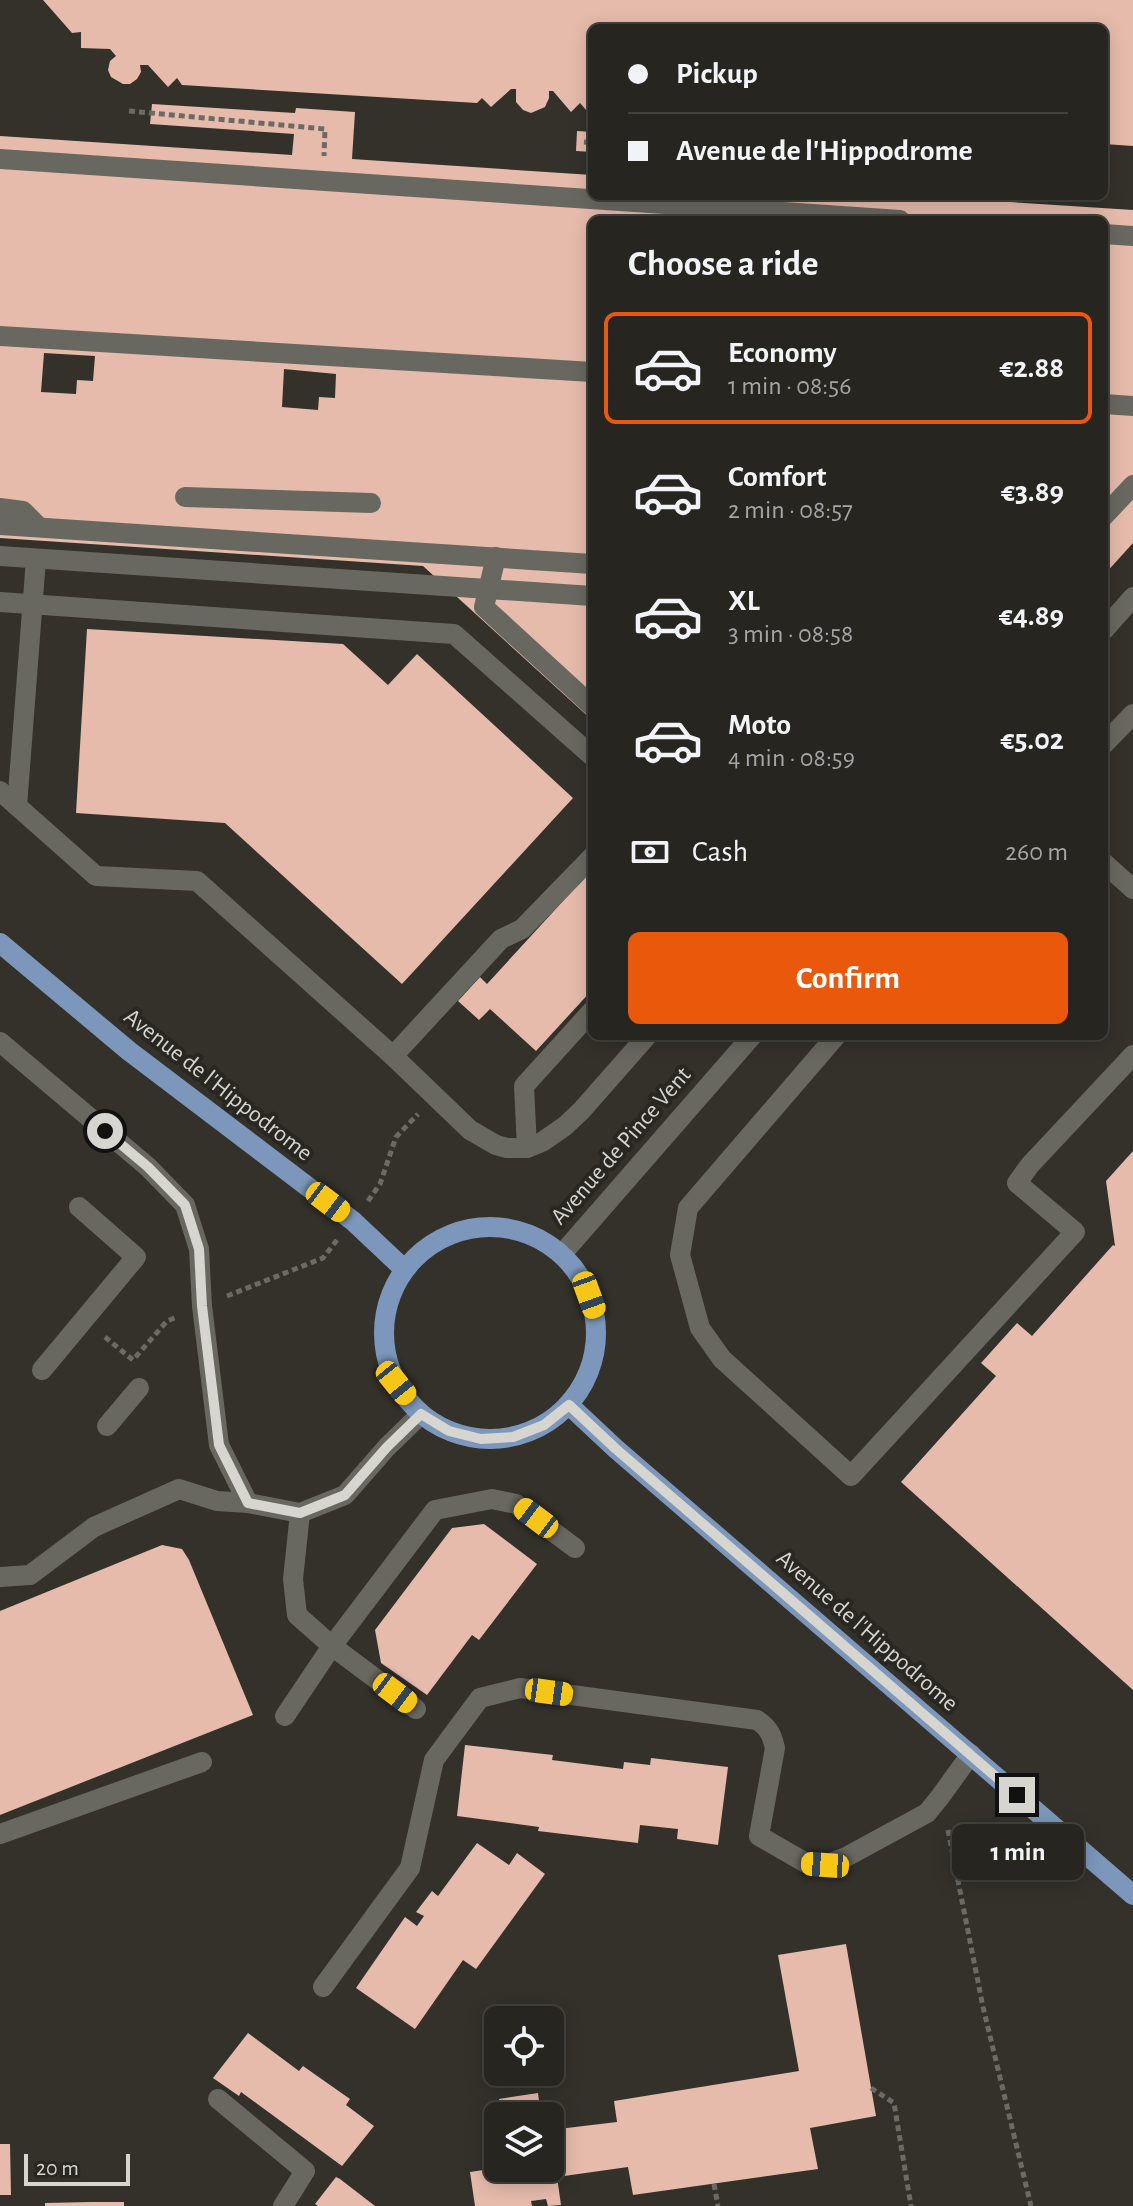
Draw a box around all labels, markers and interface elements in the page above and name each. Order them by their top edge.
text: Pickup [676,59,758,89]
text: Avenue de l'Hippodrome [676,136,973,166]
text: Choose a ride [628,246,818,282]
icon: car [632,332,704,404]
text: Economy [728,338,837,368]
text: €2.88 [999,353,1064,383]
text: 1 min · 08:56 [728,373,851,399]
icon: car [632,456,704,528]
text: Comfort [728,462,827,492]
text: €3.89 [1001,477,1064,507]
text: 2 min · 08:57 [728,497,853,523]
icon: car [632,580,704,652]
text: XL [728,586,760,616]
text: €4.89 [999,601,1064,631]
text: 3 min · 08:58 [728,621,853,647]
icon: car [632,704,704,776]
text: Moto [728,710,791,740]
text: €5.02 [1000,725,1064,755]
text: 4 min · 08:59 [728,745,855,771]
icon: cash [628,830,672,874]
text: Cash [692,837,748,867]
text: 260 m [1005,839,1068,865]
button: Confirm [628,932,1068,1024]
street label: Avenue de l'Hippodrome [119,1004,317,1166]
street label: Avenue de Pince Vent [546,1062,696,1229]
route start [87,1113,123,1149]
car [302,1178,354,1226]
car [570,1268,608,1322]
car [372,1357,420,1409]
car [510,1494,562,1542]
street label: Avenue de l'Hippodrome [772,1546,962,1716]
car [369,1669,421,1717]
car [524,1677,574,1707]
route end [999,1777,1035,1813]
callout: 1 min [951,1823,1083,1879]
text: 1 min [991,1839,1045,1865]
car [800,1851,850,1879]
map controls [484,2006,564,2182]
button: locate [484,2006,564,2086]
button: layers [484,2102,564,2182]
scale bar [24,2150,130,2186]
text: 20 m [36,2157,79,2179]

